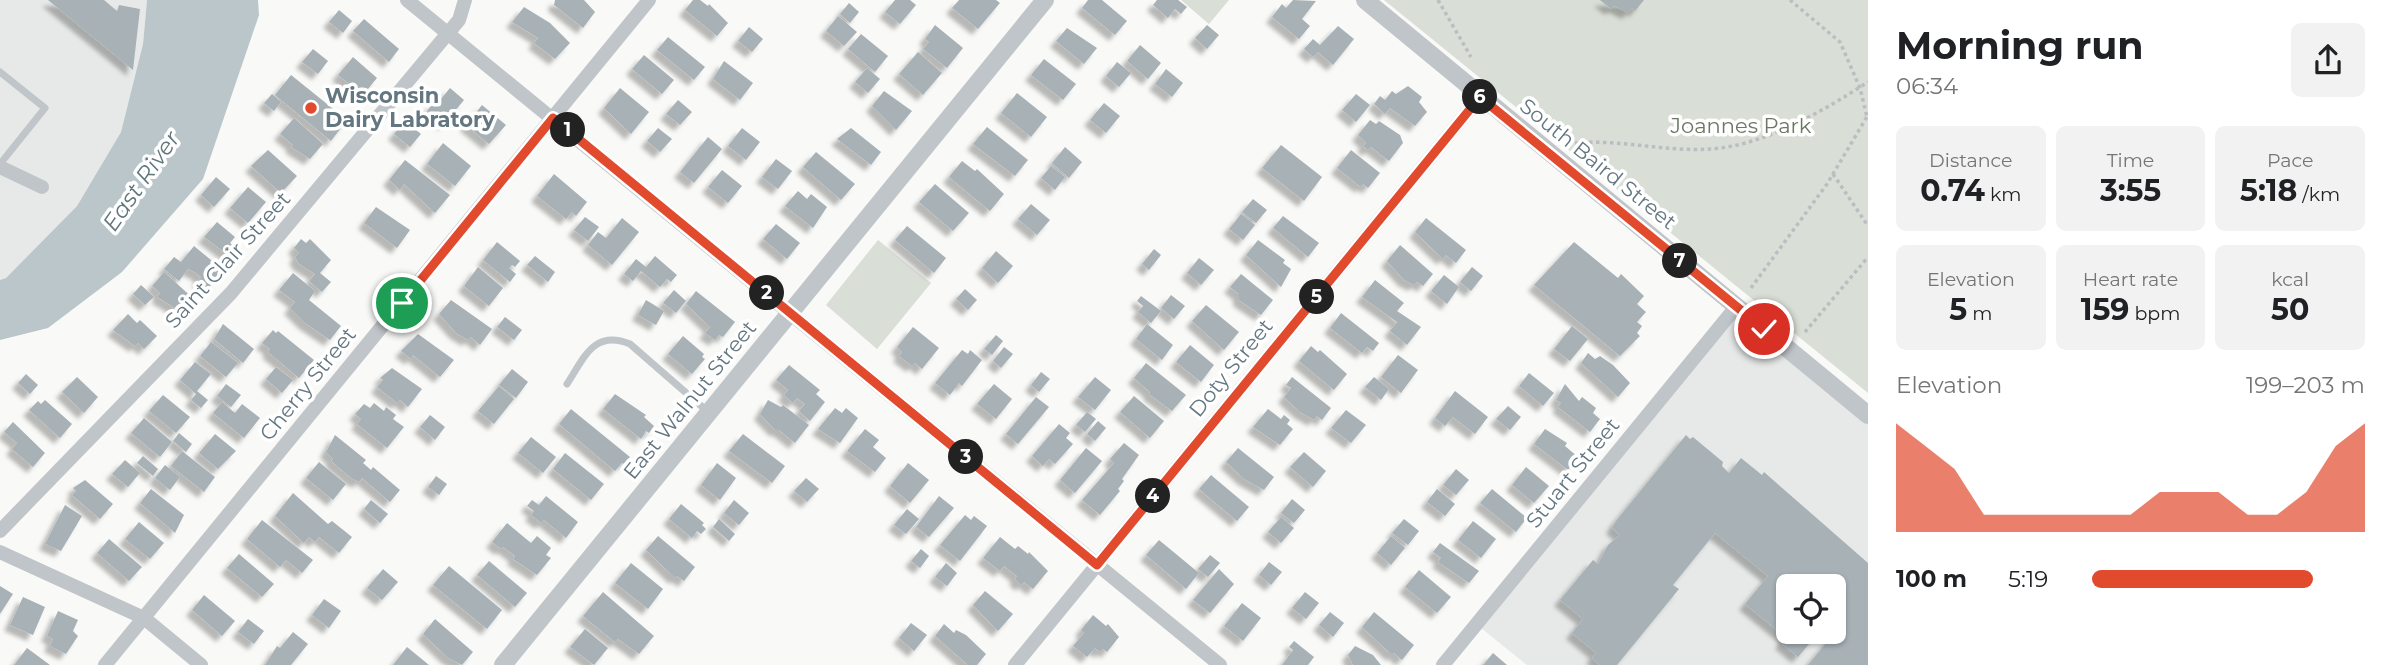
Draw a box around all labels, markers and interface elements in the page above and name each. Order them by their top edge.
text: Morning run [1896,22,2144,69]
button: share [2291,23,2365,97]
text: 06:34 [1896,72,1958,100]
pin: 6 [1462,80,1498,114]
place label: Wisconsin Dairy Labratory [325,83,495,132]
text: 6 [1473,85,1486,108]
street label: South Baird Street [1515,93,1681,234]
marker: Wisconsin Dairy Labratory [303,100,319,116]
pin: 1 [550,113,586,148]
park label: Joannes Park [1670,113,1812,138]
text: 1 [564,118,571,141]
water label: East River [96,125,186,236]
text: Distance [1929,149,2013,172]
text: Time [2107,149,2154,172]
text: Pace [2267,149,2313,172]
text: 0.74 [1920,172,1985,209]
text: 3:55 [2100,172,2161,209]
text: 5:18 [2240,172,2297,209]
text: km [1985,183,2021,206]
text: /km [2297,183,2340,206]
street label: Saint Clair Street [160,186,296,333]
pin: 7 [1662,244,1698,278]
text: 7 [1674,249,1685,272]
text: Elevation [1927,268,2015,291]
text: Heart rate [2083,268,2178,291]
text: kcal [2271,268,2309,291]
pin [372,273,432,333]
pin: 2 [750,276,784,310]
pin: 5 [1300,280,1334,314]
text: 2 [761,281,772,304]
icon: arrive [383,284,421,322]
text: 5 [1311,285,1322,308]
text: 5 [1949,291,1967,328]
text: 159 [2081,291,2129,328]
text: 50 [2271,291,2309,328]
pin [1734,299,1794,359]
text: m [1967,302,1992,325]
text: bpm [2129,302,2180,325]
icon: check [1745,310,1783,348]
street label: Doty Street [1184,314,1278,422]
street label: East Walnut Street [618,315,761,484]
street label: Cherry Street [254,322,361,445]
text: Elevation [1896,371,2002,399]
text: 199–203 m [2246,371,2365,399]
street label: Stuart Street [1521,413,1625,533]
pin: 3 [948,440,984,475]
text: 3 [960,445,971,468]
pin: 4 [1136,478,1170,514]
text: 4 [1146,484,1159,507]
text: 100 m [1896,565,1967,593]
text: 5:19 [2008,565,2048,593]
map controls [1776,574,1846,644]
button: locate [1776,574,1846,644]

